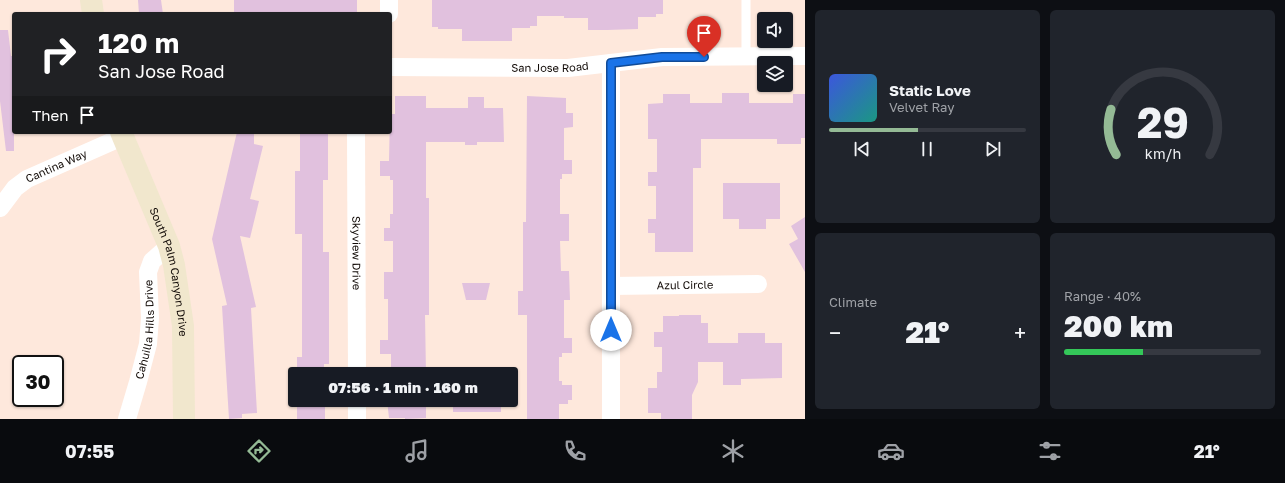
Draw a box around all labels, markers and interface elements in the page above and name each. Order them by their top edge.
map controls [757,12,793,92]
button: sound [757,12,793,48]
pin [687,16,721,57]
icon: arrive [693,22,715,44]
text: 120 m [98,26,179,59]
icon: right [32,28,84,80]
button: layers [757,56,793,92]
street label: San Jose Road [511,59,589,74]
text: San Jose Road [98,60,225,82]
text: Static Love [889,81,971,99]
text: 29 [1137,96,1188,146]
text: Velvet Ray [889,99,954,115]
icon: arrive [76,104,98,126]
text: Then [32,106,68,124]
icon: previous [851,138,873,160]
icon: pause [916,138,938,160]
icon: next [982,138,1004,160]
text: km/h [1144,144,1181,161]
street label: Cantina Way [23,146,89,185]
street label: South Palm Canyon Drive [147,205,190,337]
street label: Skyview Drive [350,216,364,290]
street label: Azul Circle [657,278,713,291]
street label: Cahuilla Hills Drive [132,280,156,380]
text: Range · 40% [1064,288,1141,304]
text: Climate [829,294,877,310]
text: 200 km [1064,308,1173,344]
position arrow [590,309,632,351]
text: 21° [905,314,950,350]
text: − [829,319,841,346]
text: + [1014,319,1026,346]
speed limit sign: 30 [12,355,64,407]
text: 07:56 · 1 min · 160 m [328,378,478,396]
icon: directions [245,437,273,465]
icon: music [403,437,431,465]
icon: phone [561,437,589,465]
icon: climate [719,437,747,465]
icon: car [877,437,905,465]
icon: filters [1036,437,1064,465]
text: 07:55 [65,440,114,462]
text: 21° [1194,440,1220,462]

